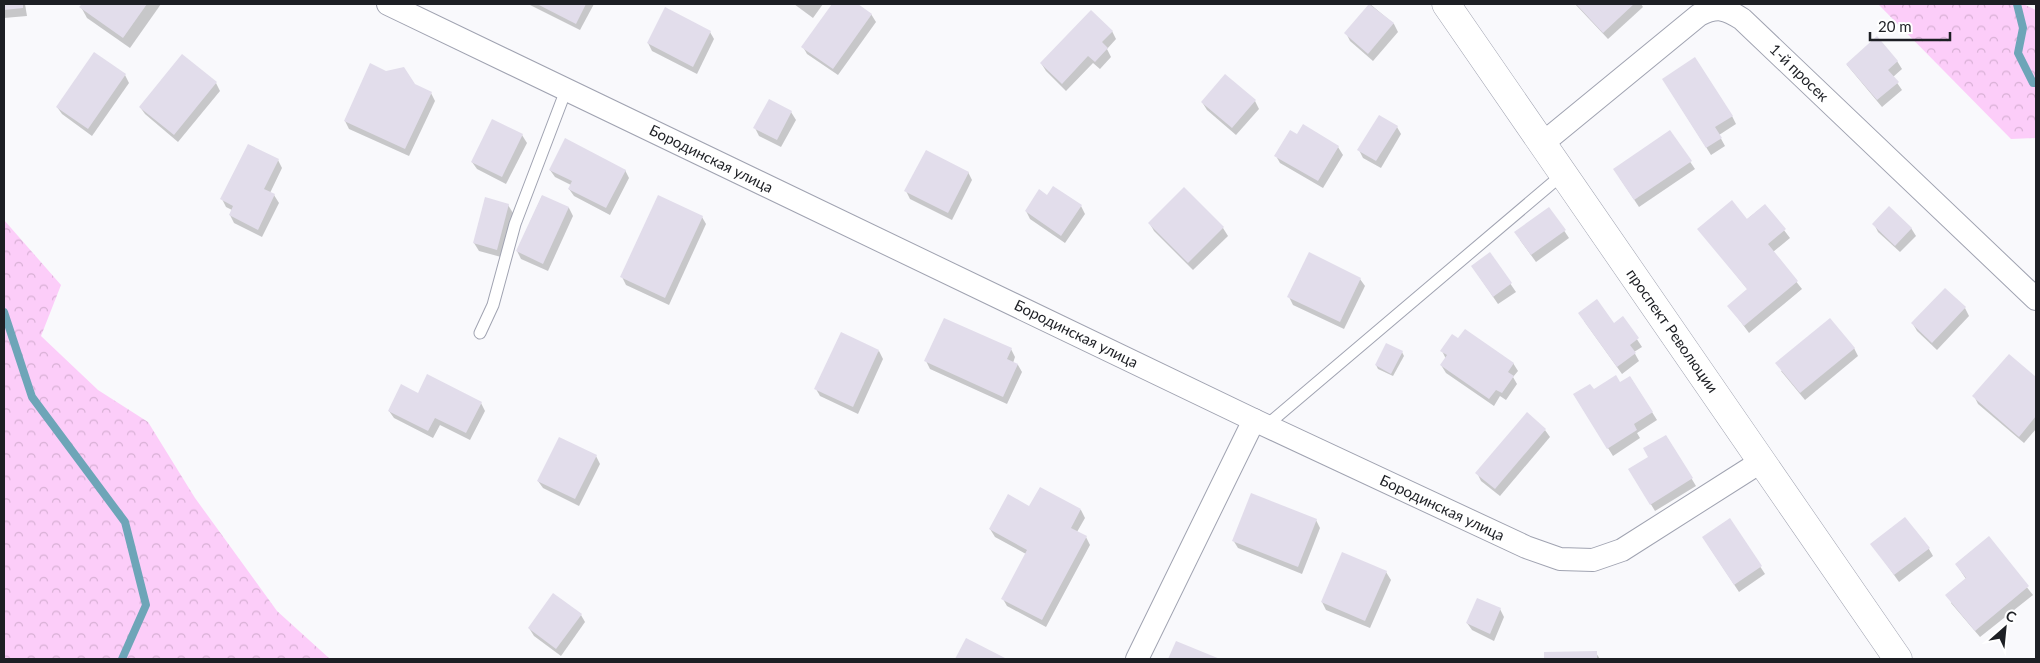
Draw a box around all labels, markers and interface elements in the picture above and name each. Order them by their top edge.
scale bar [1870,10,1950,42]
text: 20 m [1878,17,1912,35]
street label: 1-й просек [1767,40,1833,105]
street label: Бородинская улица [647,120,776,196]
street label: проспект Революции [1623,265,1722,396]
street label: Бородинская улица [1012,295,1141,371]
street label: Бородинская улица [1377,470,1508,544]
north arrow [1980,603,2030,653]
text: С [2003,606,2020,626]

